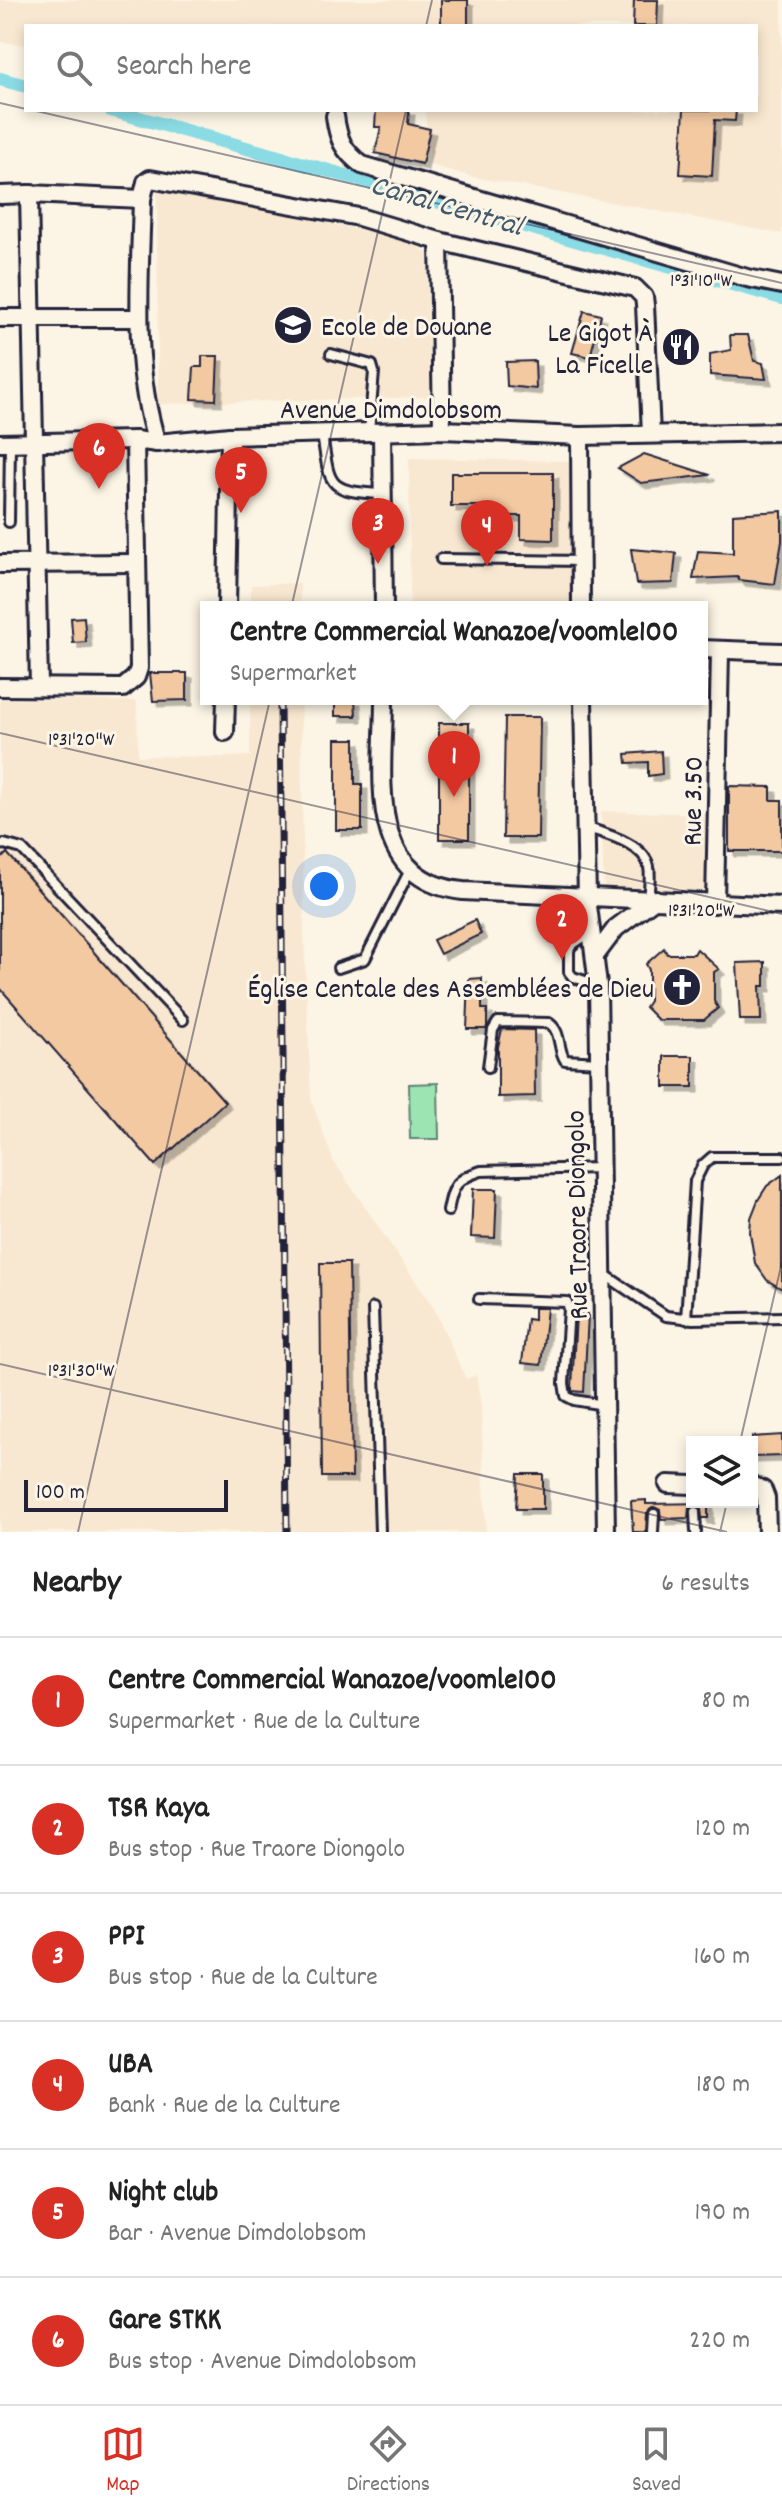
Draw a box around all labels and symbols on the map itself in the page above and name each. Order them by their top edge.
water label: Canal Central [365,166,529,251]
text: 1°31'10"W [670,268,732,296]
school or university icon: Ecole de Douane [272,304,314,346]
place label: Ecole de Douane [321,310,492,350]
place label: Le Gigot À La Ficelle [548,316,653,388]
restaurant icon: Le Gigot À La Ficelle [660,326,702,368]
street label: Avenue Dimdolobsom [280,393,502,433]
pin: 6 [73,423,125,489]
pin: 5 [215,447,267,513]
pin: 3 [352,498,404,564]
pin: 4 [461,500,513,566]
text: 1°31'20"W [48,727,115,755]
pin: 1 [428,731,480,797]
street label: Rue 3.50 [675,756,717,846]
your location [304,866,344,906]
pin: 2 [536,894,588,960]
text: 1°31'20"W [668,898,735,926]
church icon: Église Centale des Assemblées de Dieu [661,966,703,1008]
place label: Église Centale des Assemblées de Dieu [247,972,654,1012]
street label: Rue Traore Diongolo [558,1110,602,1320]
text: 1°31'30"W [48,1358,115,1386]
scale bar [24,1476,228,1512]

